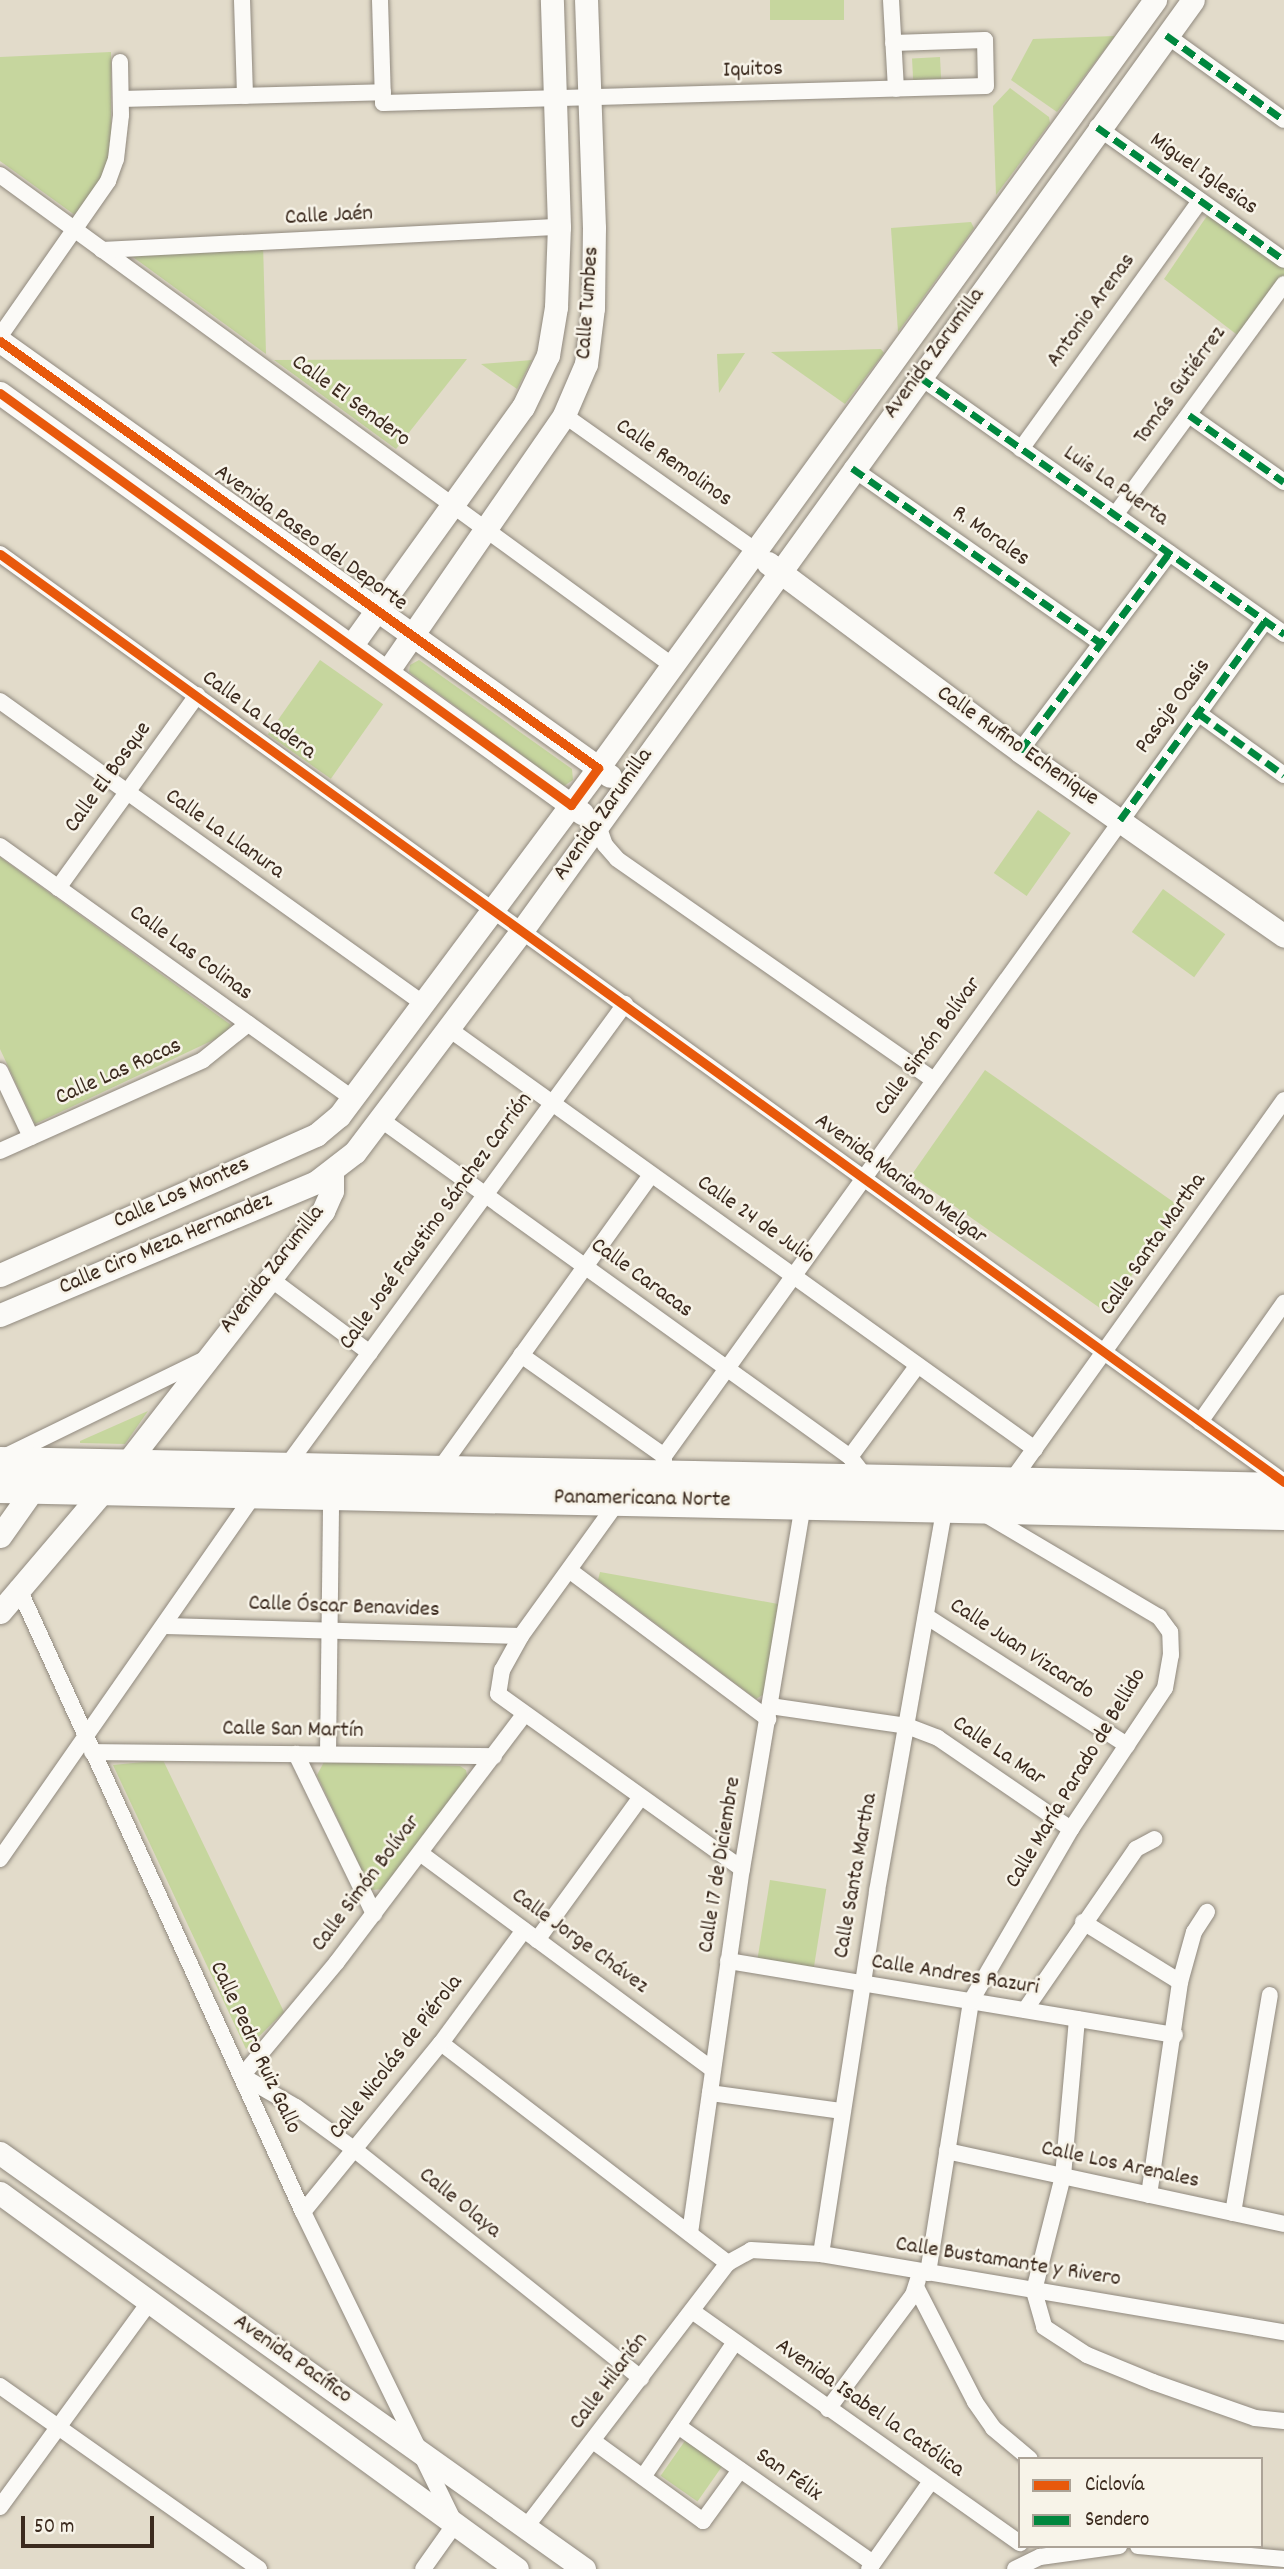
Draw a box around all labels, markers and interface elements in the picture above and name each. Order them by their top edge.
street label: Iquitos [723,56,783,86]
street label: Miguel Iglesias [1144,128,1262,222]
street label: Calle Jaén [284,201,374,233]
street label: Calle Tumbes [571,246,607,360]
street label: Antonio Arenas [1041,248,1143,374]
street label: Avenida Zarumilla [878,283,992,425]
street label: Tomás Gutiérrez [1129,321,1233,451]
street label: Calle El Sendero [285,350,415,454]
street label: Calle Remolinos [609,414,737,514]
street label: Luis La Puerta [1057,441,1173,533]
street label: Avenida Paseo del Deporte [208,460,412,618]
street label: R. Morales [946,500,1034,574]
street label: Pasaje Oasis [1130,654,1218,760]
street label: Calle La Ladera [196,665,320,767]
street label: Calle Rufino Echenique [931,681,1103,813]
street label: Calle El Bosque [59,717,159,839]
street label: Avenida Zarumilla [548,744,660,886]
street label: Calle La Llanura [159,784,289,886]
street label: Calle Las Colinas [123,900,257,1008]
street label: Calle Simón Bolívar [869,972,989,1122]
street label: Calle Las Rocas [52,1033,186,1113]
street label: Calle José Faustino Sánchez Carrión [334,1088,540,1356]
street label: Avenida Mariano Melgar [808,1108,992,1252]
street label: Calle Los Montes [110,1152,254,1236]
street label: Calle Santa Martha [1095,1169,1213,1321]
street label: Calle 24 de Julio [691,1170,819,1272]
street label: Calle Ciro Meza Hernandez [55,1188,277,1302]
street label: Avenida Zarumilla [214,1200,332,1340]
street label: Calle Caracas [584,1233,698,1325]
street label: Panamericana Norte [553,1485,731,1515]
street label: Calle Óscar Benavides [248,1591,440,1625]
street label: Calle Juan Vizcardo [943,1593,1099,1707]
street label: Calle María Parado de Bellido [1000,1664,1154,1894]
street label: Calle La Mar [946,1711,1050,1793]
street label: Calle San Martín [222,1716,364,1746]
street label: Calle 17 de Diciembre [693,1775,749,1955]
street label: Calle Santa Martha [829,1791,885,1961]
street label: Calle Simón Bolívar [306,1810,428,1958]
street label: Calle Jorge Chávez [505,1883,653,2001]
street label: Calle Andres Razuri [869,1949,1041,2003]
street label: Calle Pedro Ruiz Gallo [202,1958,306,2138]
street label: Calle Nicolás de Piérola [324,1970,470,2146]
street label: Calle Los Arenales [1038,2136,1202,2196]
street label: Calle Olaya [412,2162,506,2246]
street label: Calle Bustamante y Rivero [893,2232,1123,2294]
street label: Avenida Pacífico [227,2309,357,2411]
street label: Calle Hilarión [565,2328,655,2436]
street label: Avenida Isabel la Católica [769,2333,969,2485]
street label: San Félix [749,2443,827,2509]
legend [1018,2457,1263,2548]
text: Ciclovía [1085,2471,1144,2501]
scale bar [24,2502,158,2546]
text: Sendero [1085,2506,1149,2536]
text: 50 m [34,2513,74,2543]

